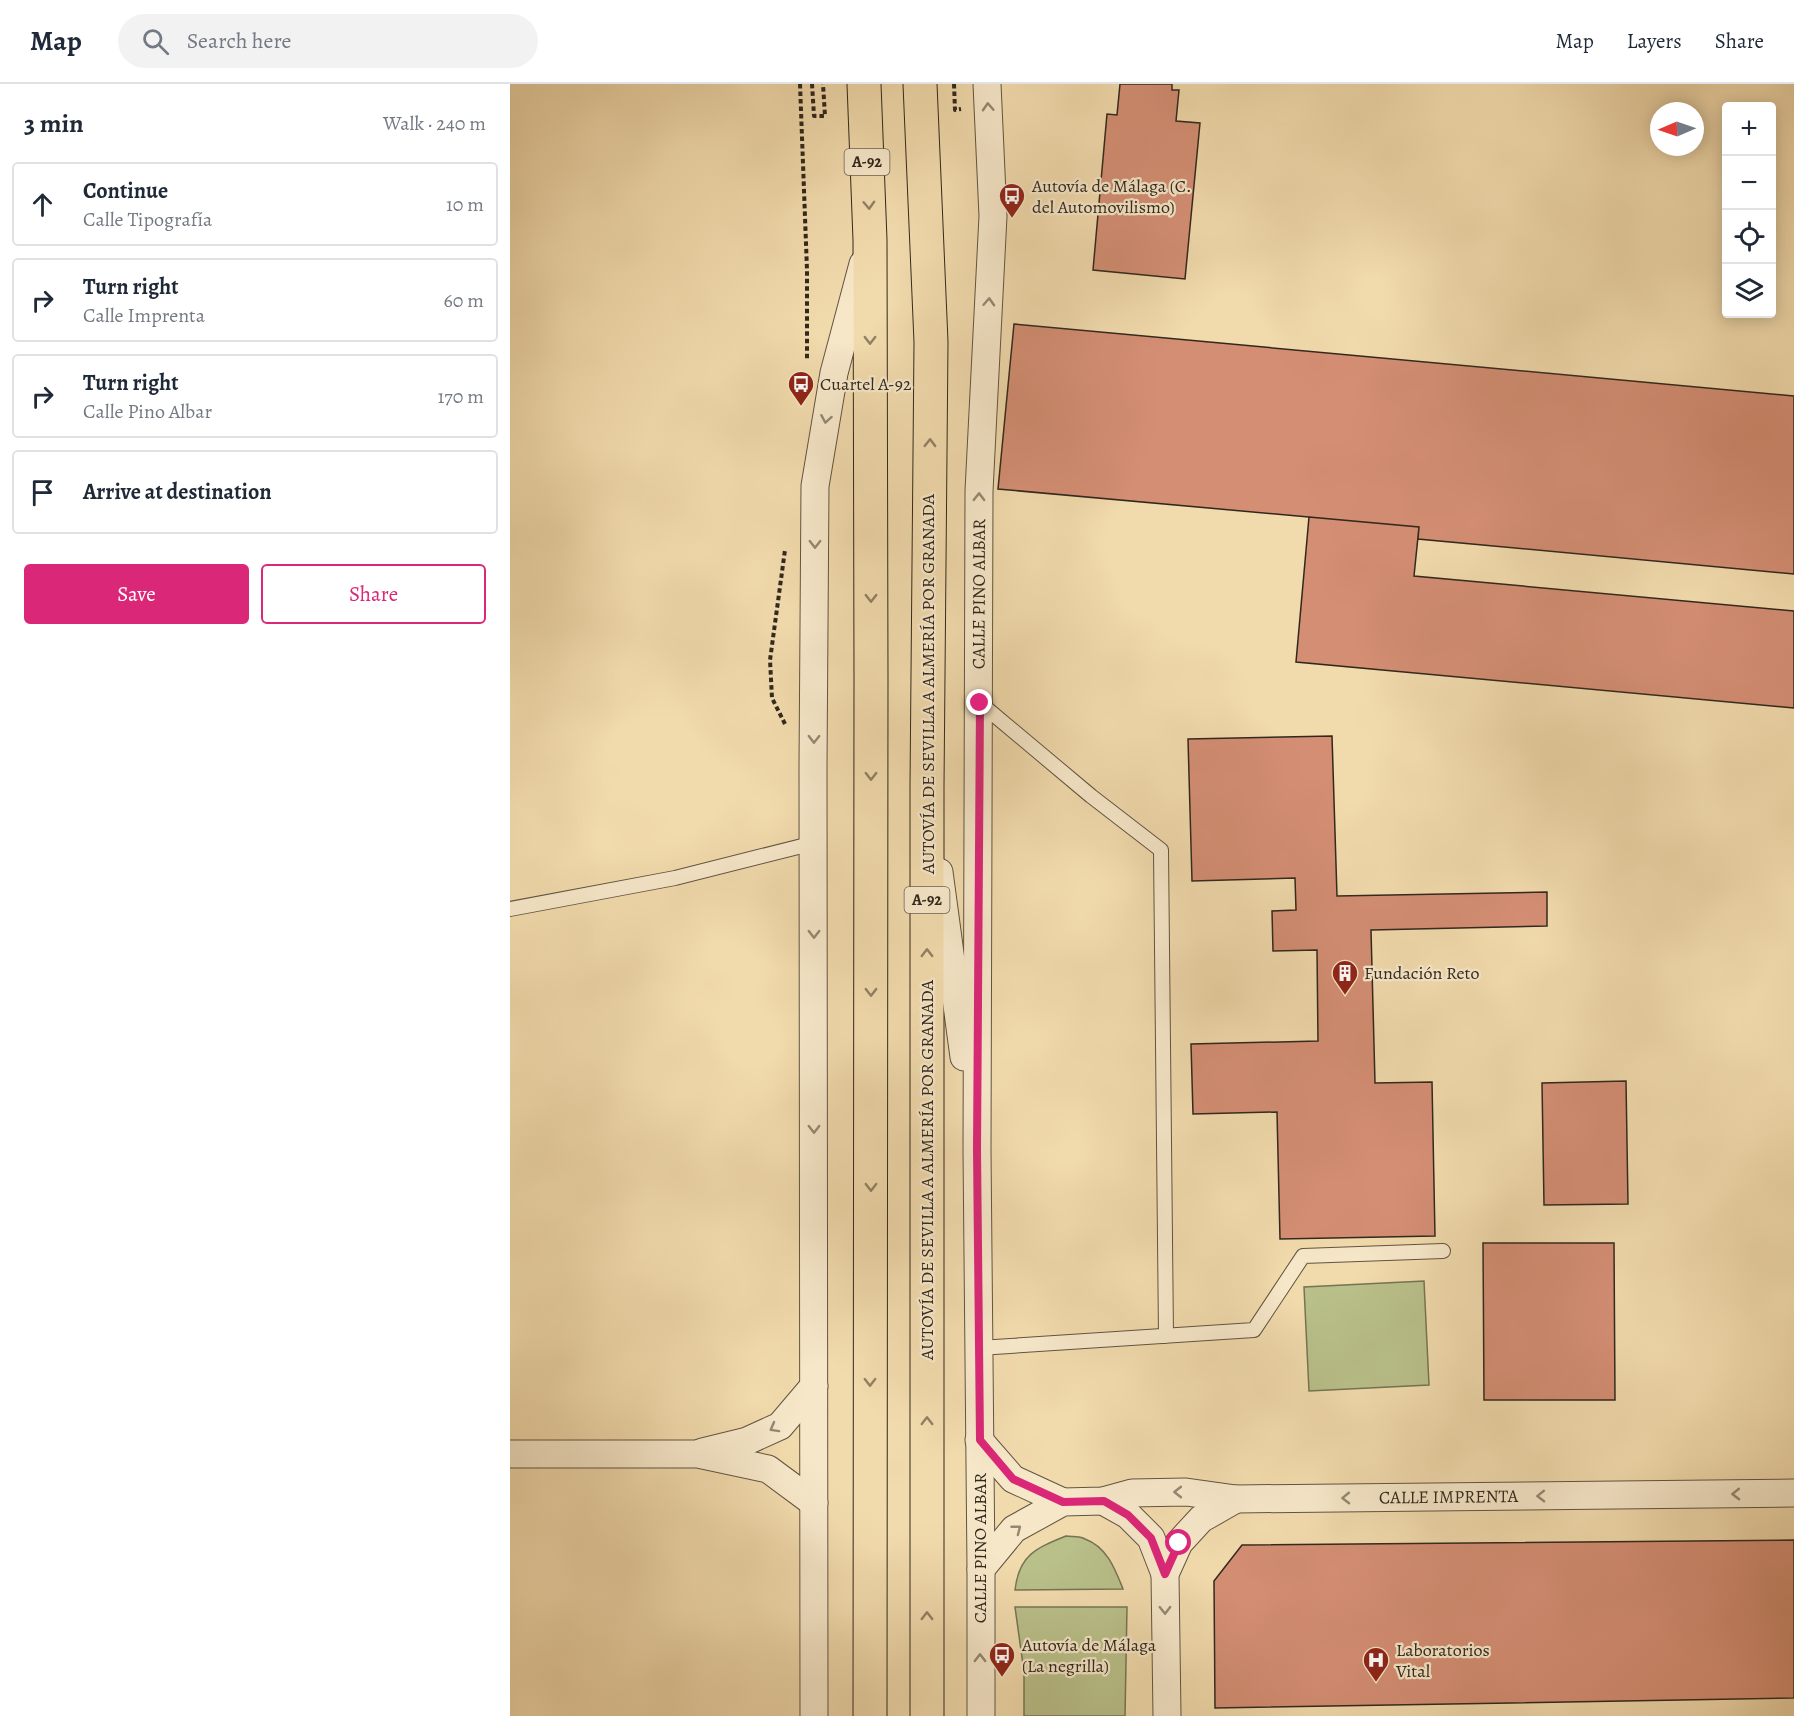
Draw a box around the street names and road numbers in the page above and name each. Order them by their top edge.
road number: A-92 [844,149,890,175]
street label: AUTOVÍA DE SEVILLA A ALMERÍA POR GRANADA [916,493,940,875]
street label: CALLE PINO ALBAR [966,519,991,669]
road number: A-92 [904,887,950,913]
street label: AUTOVÍA DE SEVILLA A ALMERÍA POR GRANADA [915,979,939,1361]
street label: CALLE PINO ALBAR [968,1473,992,1623]
street label: CALLE IMPRENTA [1379,1484,1519,1509]

